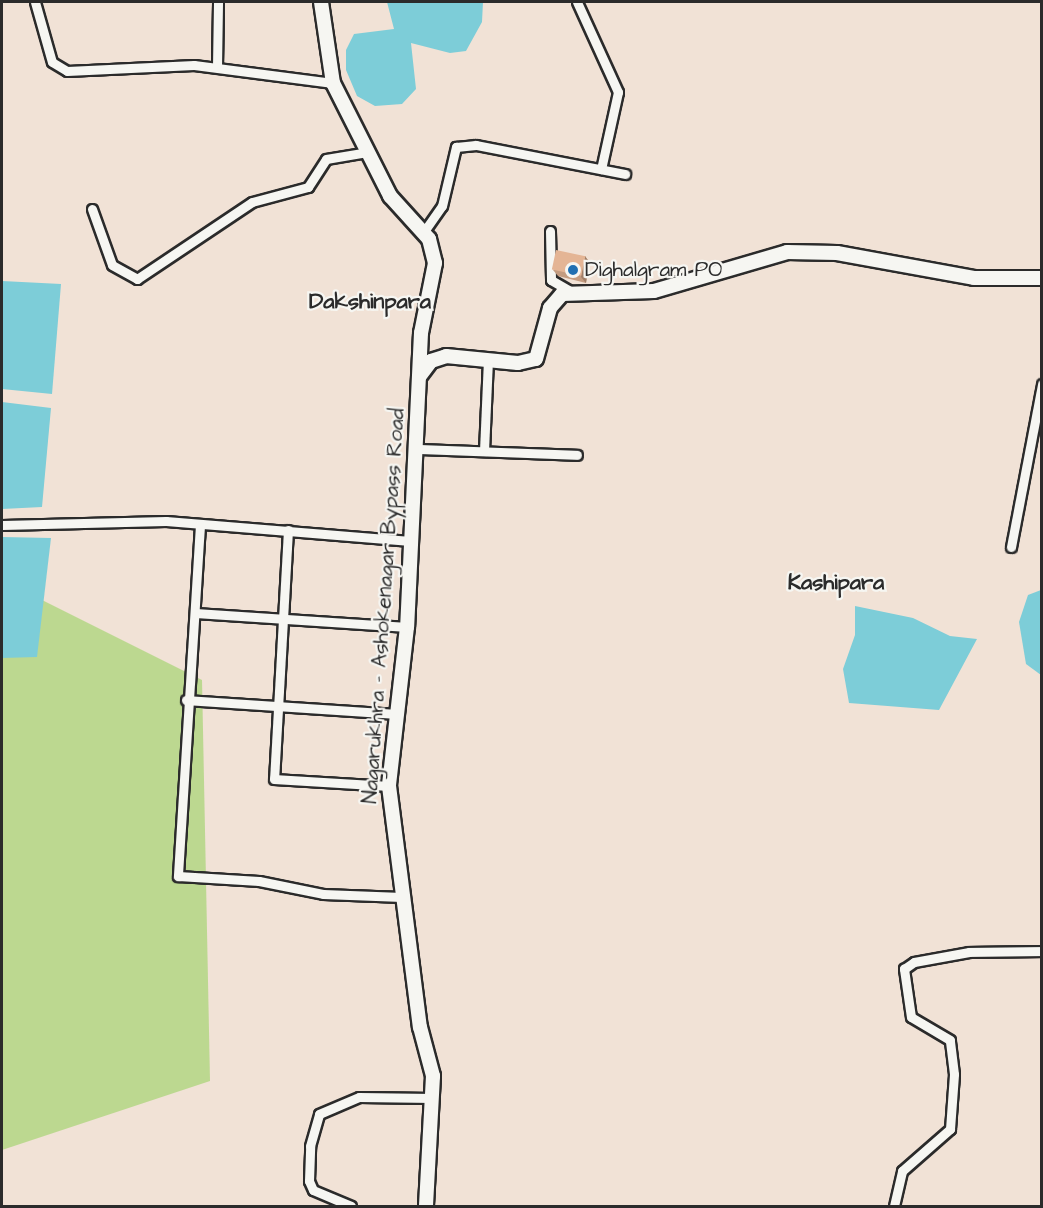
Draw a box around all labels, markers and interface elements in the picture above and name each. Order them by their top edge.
place label: Dighalgram PO [585,257,722,283]
marker: Dighalgram PO [566,263,580,277]
district label: Dakshinpara [309,289,431,315]
street label: Nagarukhra - Ashokenagar Bypass Road [358,407,410,805]
district label: Kashipara [788,570,884,596]

